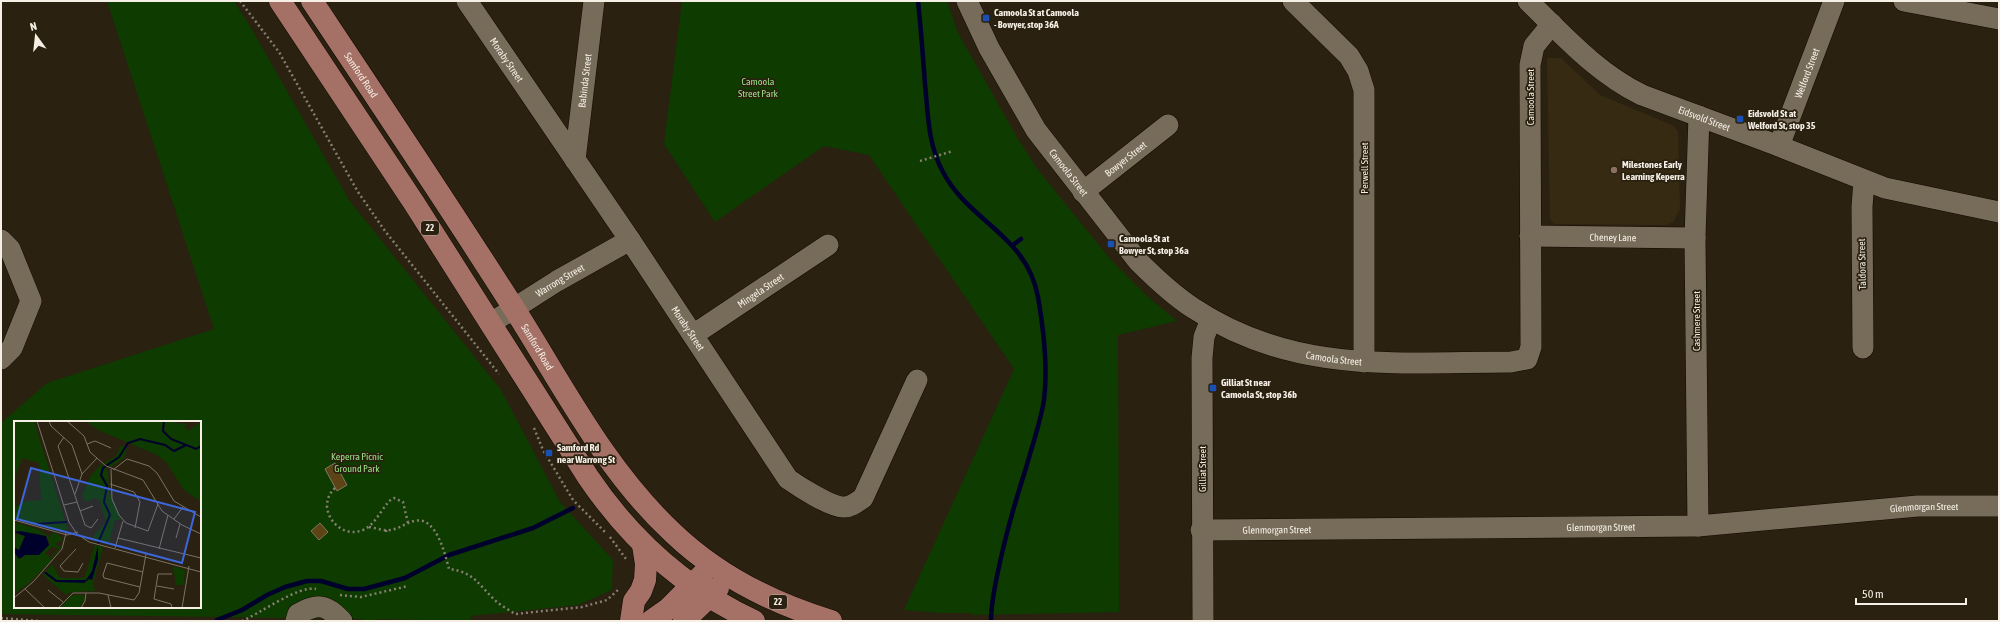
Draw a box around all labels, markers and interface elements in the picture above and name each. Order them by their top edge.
place label: Camoola St at Camoola - Bowyer, stop 36A [994,7,1079,30]
marker: Camoola St at Camoola - Bowyer, stop 36A [981,13,991,23]
north arrow [16,16,56,56]
text: N [29,20,38,33]
street label: Moraby Street [488,36,526,84]
street label: Welford Street [1792,46,1821,100]
street label: Samford Road [342,50,380,100]
street label: Babinda Street [576,53,593,108]
street label: Camoola Street [1525,69,1536,125]
park label: Camoola Street Park [738,76,779,99]
street label: Eidsvold Street [1677,104,1732,133]
place label: Eidsvold St at Welford St, stop 35 [1747,108,1816,131]
marker: Eidsvold St at Welford St, stop 35 [1735,114,1745,124]
street label: Bowyer Street [1102,139,1149,178]
street label: Perwell Street [1359,142,1370,194]
street label: Camoola Street [1047,147,1091,198]
place label: Milestones Early Learning Keperra [1622,159,1685,182]
marker: Milestones Early Learning Keperra [1609,165,1619,175]
road number: 22 [421,221,439,235]
street label: Cheney Lane [1590,231,1637,243]
place label: Camoola St at Bowyer St, stop 36a [1119,233,1189,256]
street label: Taldora Street [1856,238,1868,290]
marker: Camoola St at Bowyer St, stop 36a [1106,239,1116,249]
street label: Warrong Street [533,261,586,299]
street label: Mingela Street [735,271,786,309]
street label: Cashmere Street [1691,291,1702,351]
street label: Moraby Street [670,304,707,353]
street label: Samford Road [519,322,556,372]
street label: Camoola Street [1305,349,1362,367]
place label: Gilliat St near Camoola St, stop 36b [1221,377,1297,400]
marker: Gilliat St near Camoola St, stop 36b [1208,383,1218,393]
inset map [14,421,201,608]
place label: Samford Rd near Warrong St [557,442,615,465]
street label: Gilliat Street [1197,446,1208,492]
marker: Samford Rd near Warrong St [544,448,554,458]
park label: Keperra Picnic Ground Park [331,451,383,474]
street label: Glenmorgan Street [1889,500,1959,514]
street label: Glenmorgan Street [1567,521,1636,533]
street label: Glenmorgan Street [1243,524,1312,535]
scale bar [1856,580,1966,606]
text: 50 m [1862,587,1884,601]
road number: 22 [769,595,787,609]

